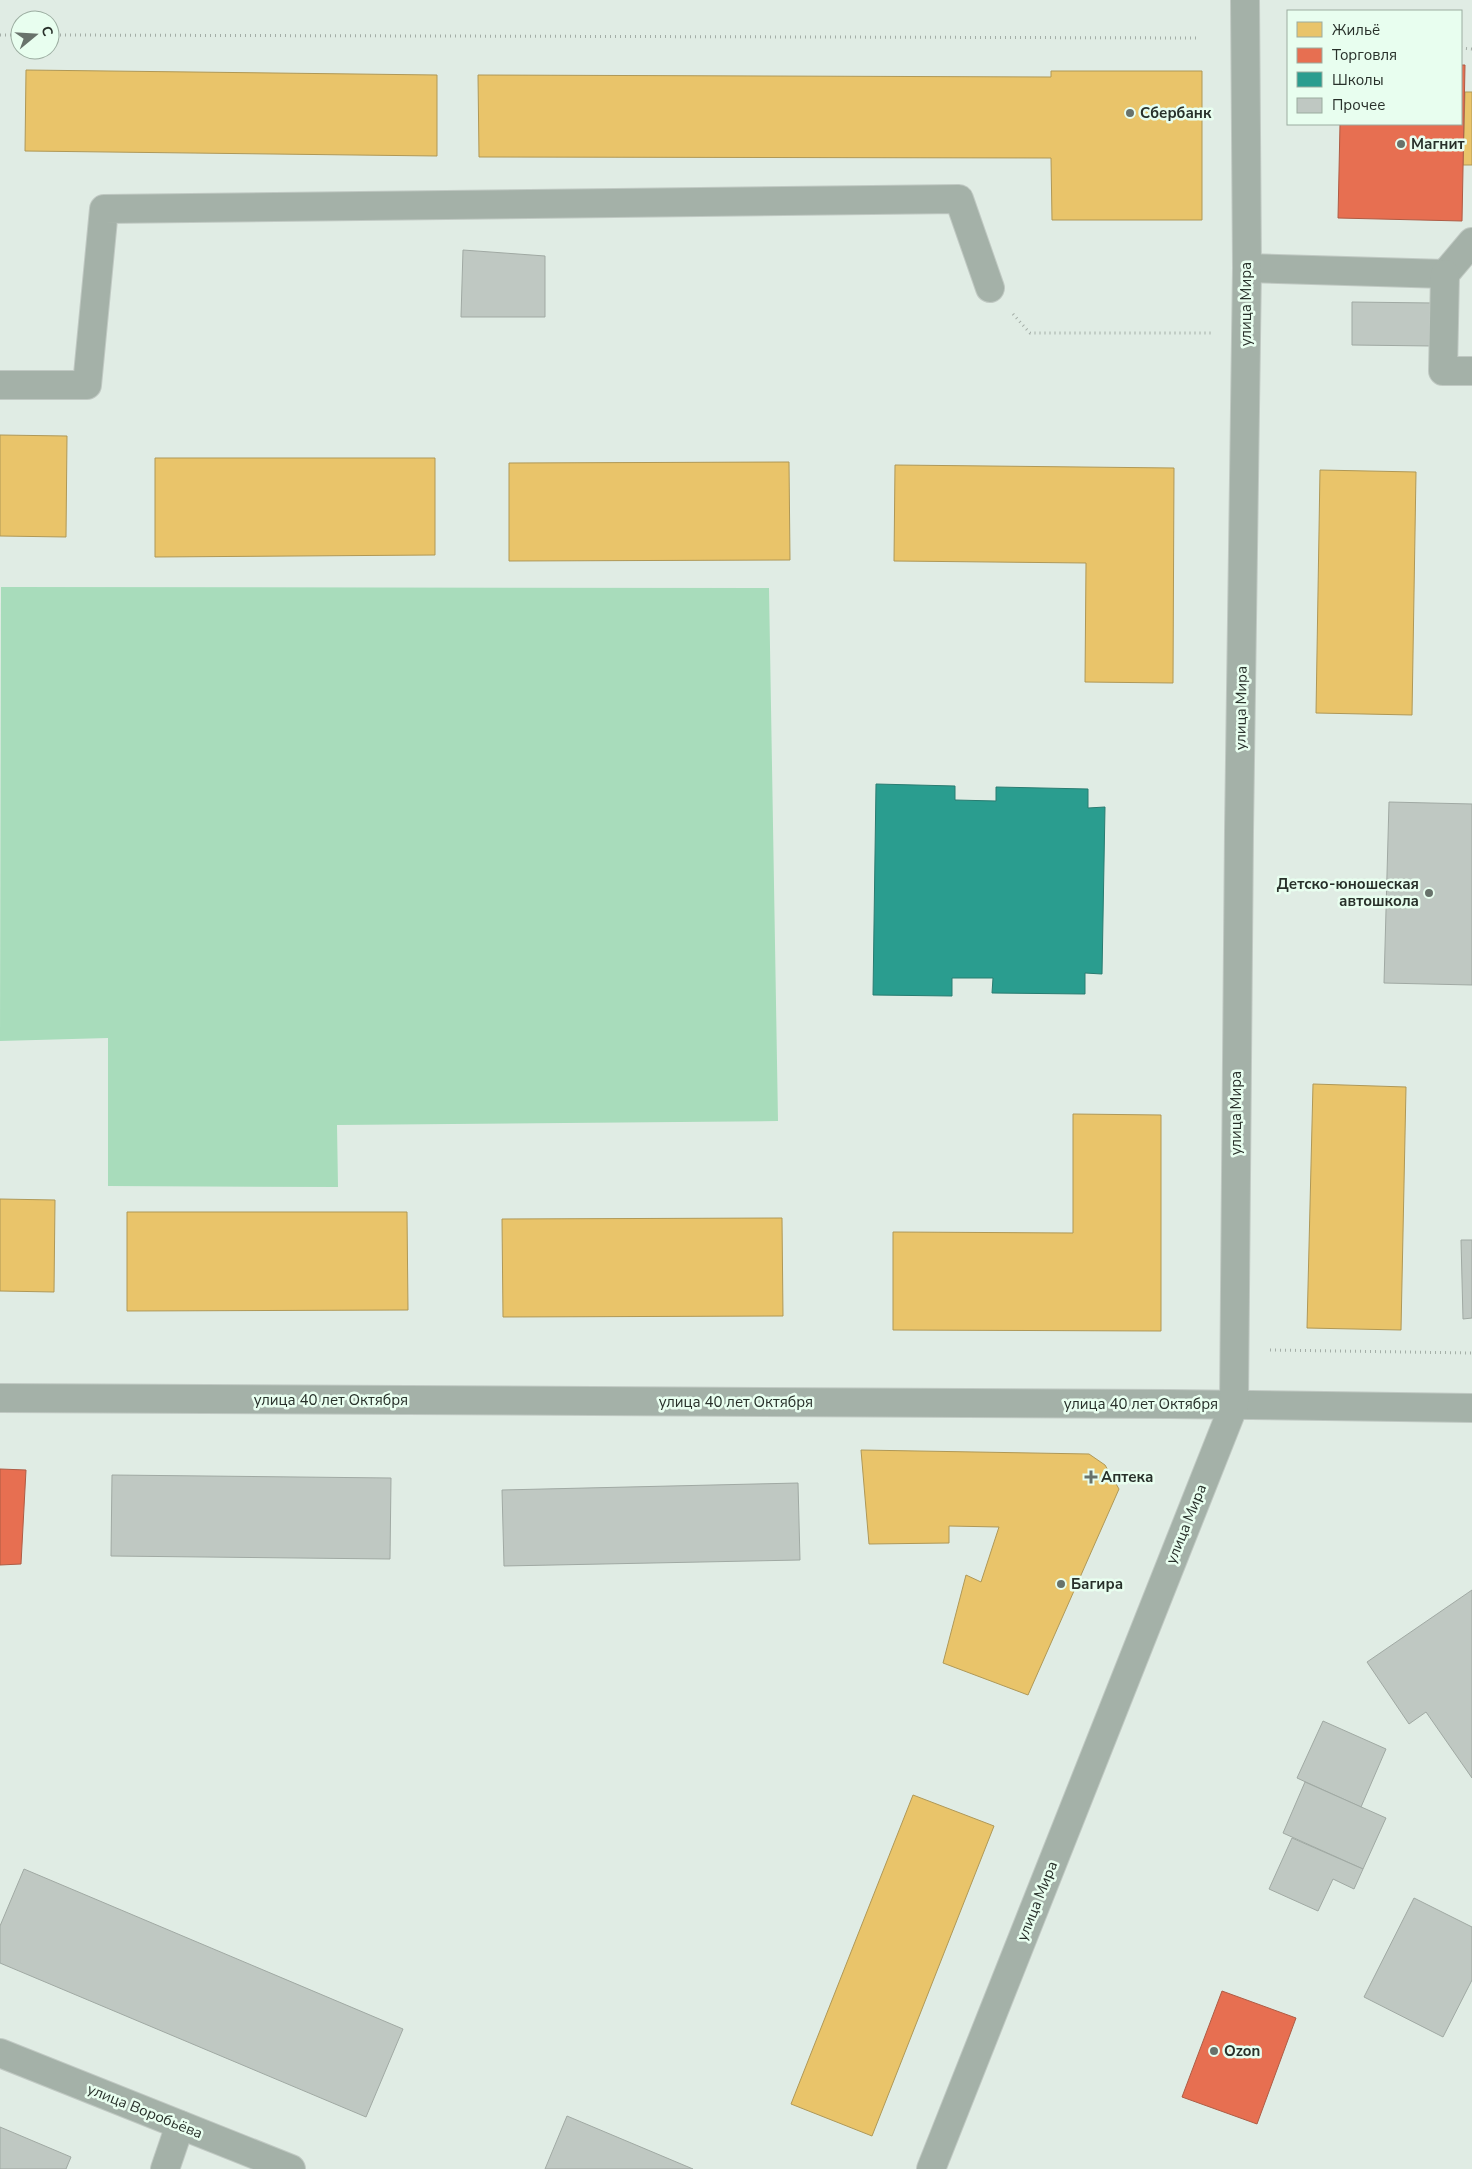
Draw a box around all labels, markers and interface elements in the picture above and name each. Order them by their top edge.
north arrow [10,10,60,60]
legend [1287,10,1462,125]
text: Жильё [1332,20,1380,40]
text: С [36,24,58,39]
text: Торговля [1332,45,1397,65]
text: Школы [1332,70,1384,90]
text: Прочее [1332,95,1385,115]
place label: Сбербанк [1140,103,1212,123]
marker: Сбербанк [1124,107,1136,119]
place label: Магнит [1411,134,1465,154]
marker: Магнит [1395,138,1407,150]
street label: улица Мира [1236,262,1256,346]
street label: улица Мира [1230,666,1252,750]
place label: Детско-юношеская автошкола [1277,874,1419,911]
marker: Детско-юношеская автошкола [1423,887,1435,899]
street label: улица Мира [1226,1071,1246,1155]
street label: улица 40 лет Октября [254,1390,408,1410]
street label: улица 40 лет Октября [659,1392,813,1412]
street label: улица 40 лет Октября [1064,1394,1218,1414]
place label: Аптека [1101,1467,1153,1487]
marker: Аптека [1085,1471,1097,1483]
street label: улица Мира [1161,1481,1211,1567]
place label: Багира [1071,1574,1123,1594]
marker: Багира [1055,1578,1067,1590]
street label: улица Мира [1012,1858,1062,1944]
place label: Ozon [1224,2041,1260,2061]
marker: Ozon [1208,2045,1220,2057]
street label: улица Воробьёва [84,2079,206,2143]

